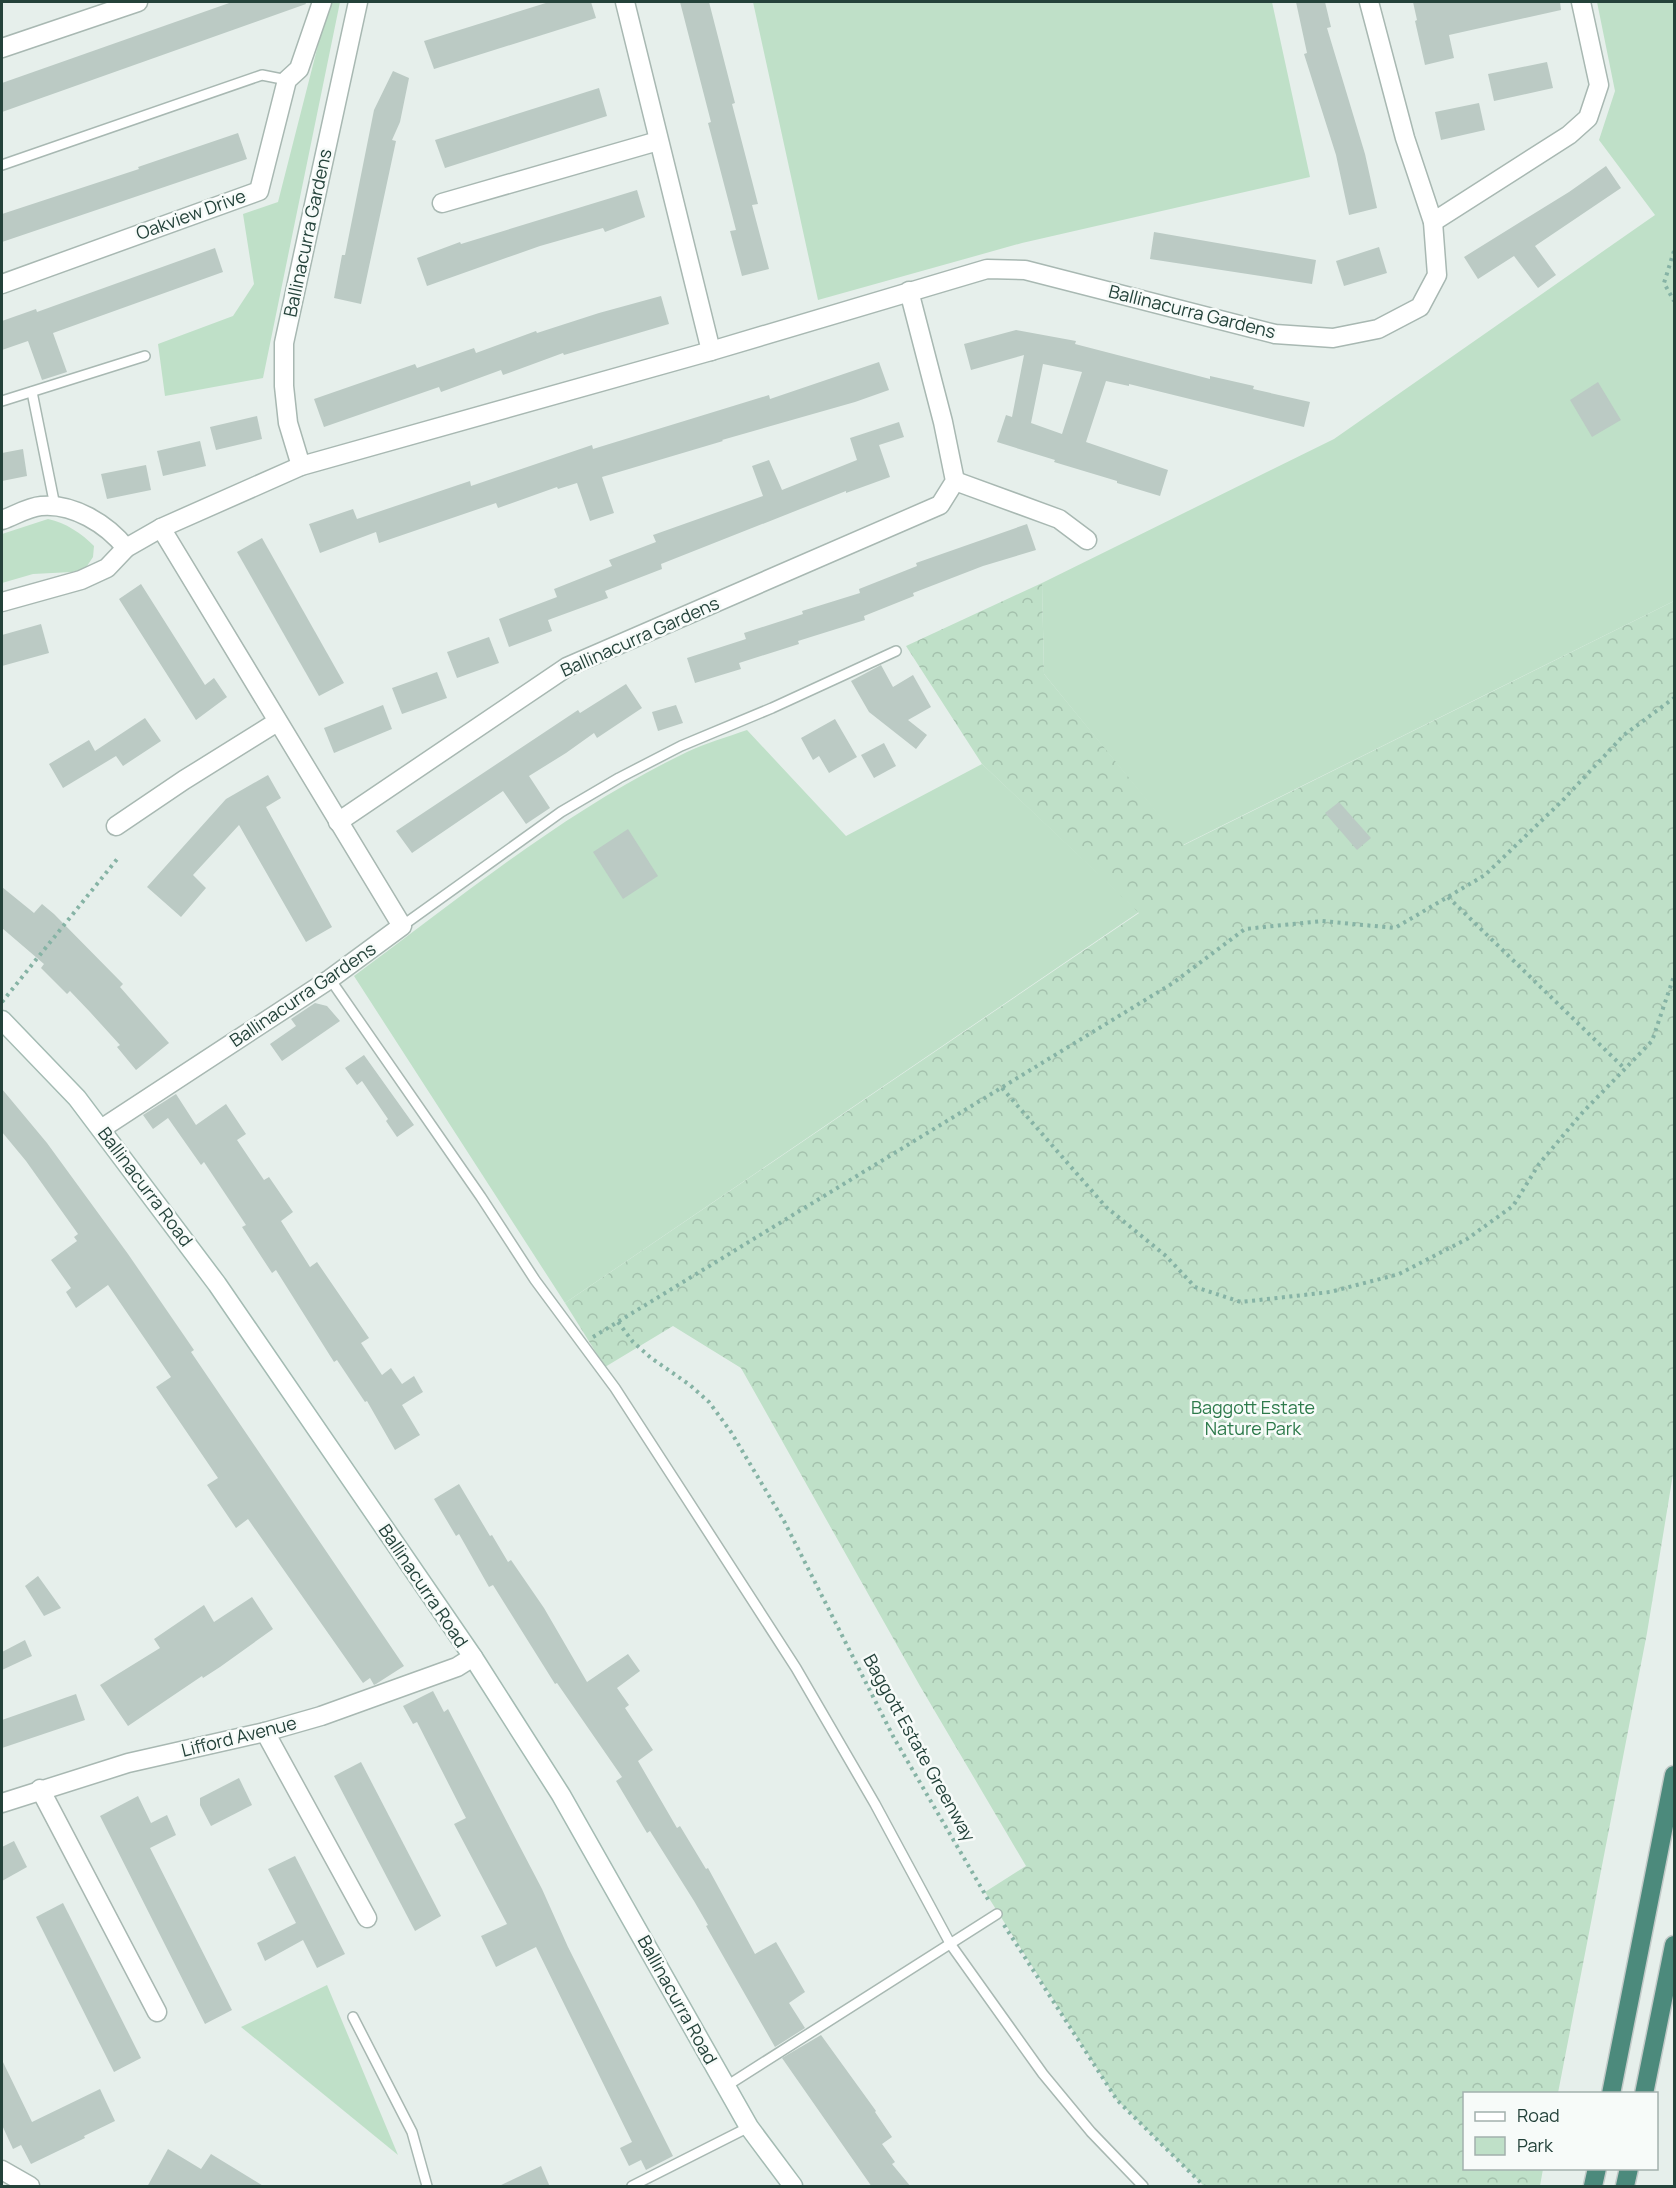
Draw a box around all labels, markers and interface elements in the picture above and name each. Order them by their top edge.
street label: Ballinacurra Gardens [277,147,337,319]
street label: Oakview Drive [133,183,249,245]
street label: Ballinacurra Gardens [1106,279,1278,343]
street label: Ballinacurra Gardens [556,590,723,682]
street label: Ballinacurra Gardens [225,936,380,1052]
street label: Ballinacurra Road [93,1122,199,1251]
park label: Baggott Estate Nature Park [1191,1395,1315,1440]
street label: Ballinacurra Road [374,1519,474,1652]
street label: Baggott Estate Greenway [858,1650,982,1846]
street label: Lifford Avenue [179,1710,299,1762]
street label: Ballinacurra Road [633,1931,723,2068]
legend [1463,2092,1658,2170]
text: Road [1517,2103,1560,2127]
text: Park [1517,2133,1554,2157]

